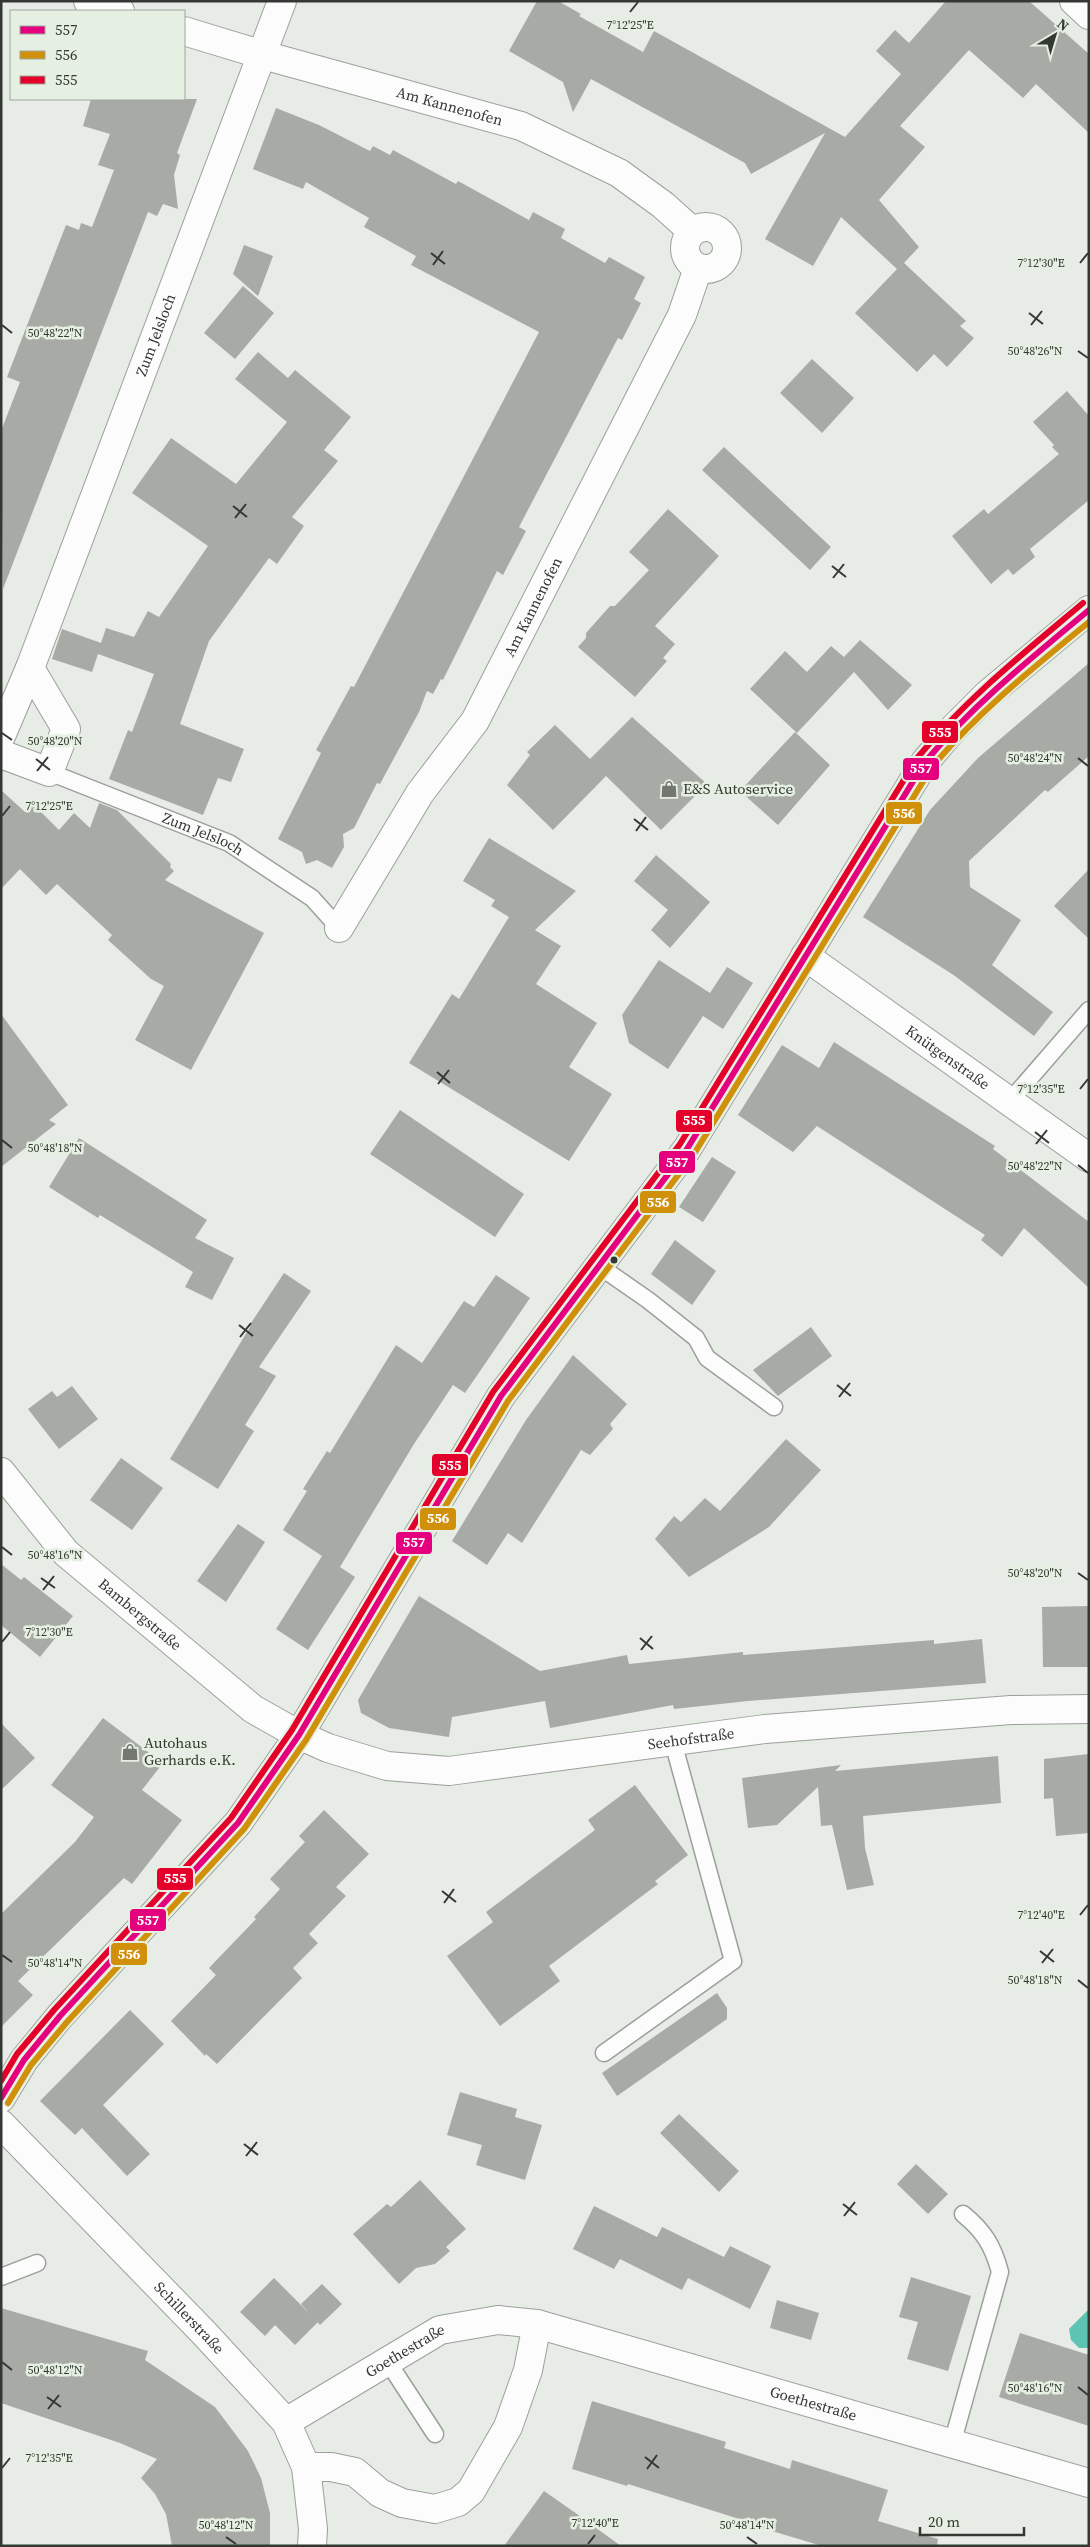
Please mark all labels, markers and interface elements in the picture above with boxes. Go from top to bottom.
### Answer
legend [10,10,185,100]
north arrow [1030,10,1080,60]
text: N [1053,14,1073,36]
text: 7°12'25"E [606,17,654,33]
text: 557 [55,19,78,40]
text: 556 [55,44,78,65]
text: 555 [55,69,78,90]
street label: Am Kannenofen [394,81,505,130]
text: 7°12'30"E [1017,255,1065,271]
street label: Zum Jelsloch [130,291,180,379]
text: 50°48'22"N [27,325,83,341]
text: 50°48'26"N [1007,343,1063,359]
street label: Am Kannenofen [498,553,567,660]
line badge: 555 [921,720,959,744]
text: 555 [929,722,952,742]
text: 50°48'20"N [27,733,83,749]
text: 50°48'24"N [1007,750,1063,766]
line badge: 557 [902,757,940,781]
text: 557 [910,758,933,778]
place label: E&S Autoservice [683,778,794,799]
shop icon: E&S Autoservice [659,779,679,799]
text: 7°12'25"E [25,798,73,814]
line badge: 556 [885,801,923,825]
text: 556 [893,803,916,823]
street label: Zum Jelsloch [160,807,248,860]
street label: Knütgenstraße [902,1020,995,1094]
text: 7°12'35"E [1017,1081,1065,1097]
line badge: 555 [675,1109,713,1133]
text: 555 [683,1110,706,1130]
text: 50°48'18"N [27,1140,83,1156]
line badge: 557 [658,1150,696,1174]
text: 557 [666,1152,689,1172]
text: 50°48'22"N [1007,1158,1063,1174]
line badge: 556 [639,1190,677,1214]
text: 556 [647,1192,670,1212]
unlabelled marker [609,1255,619,1265]
line badge: 555 [431,1453,469,1477]
text: 555 [439,1455,462,1475]
line badge: 556 [419,1507,457,1531]
text: 556 [427,1508,450,1528]
line badge: 557 [395,1531,433,1555]
text: 557 [403,1532,426,1552]
text: 50°48'16"N [27,1547,83,1563]
text: 50°48'20"N [1007,1565,1063,1581]
street label: Bambergstraße [94,1573,187,1655]
text: 7°12'30"E [25,1624,73,1640]
street label: Seehofstraße [646,1722,736,1754]
place label: Autohaus Gerhards e.K. [144,1732,236,1770]
shop icon: Autohaus Gerhards e.K. [120,1742,140,1762]
line badge: 555 [156,1867,194,1891]
text: 555 [164,1868,187,1888]
text: 7°12'40"E [1017,1907,1065,1923]
line badge: 557 [129,1908,167,1932]
text: 557 [137,1910,160,1930]
line badge: 556 [110,1942,148,1966]
text: 556 [118,1944,141,1964]
text: 50°48'14"N [27,1955,83,1971]
text: 50°48'18"N [1007,1972,1063,1988]
street label: Schillerstraße [150,2277,229,2359]
street label: Goethestraße [361,2318,446,2382]
text: 50°48'12"N [27,2362,83,2378]
text: 50°48'16"N [1007,2380,1063,2396]
street label: Goethestraße [768,2381,860,2426]
text: 7°12'35"E [25,2450,73,2466]
scale bar [920,2504,1024,2536]
text: 20 m [928,2511,960,2532]
text: 7°12'40"E [571,2515,619,2531]
text: 50°48'12"N [198,2517,254,2533]
text: 50°48'14"N [719,2517,775,2533]

